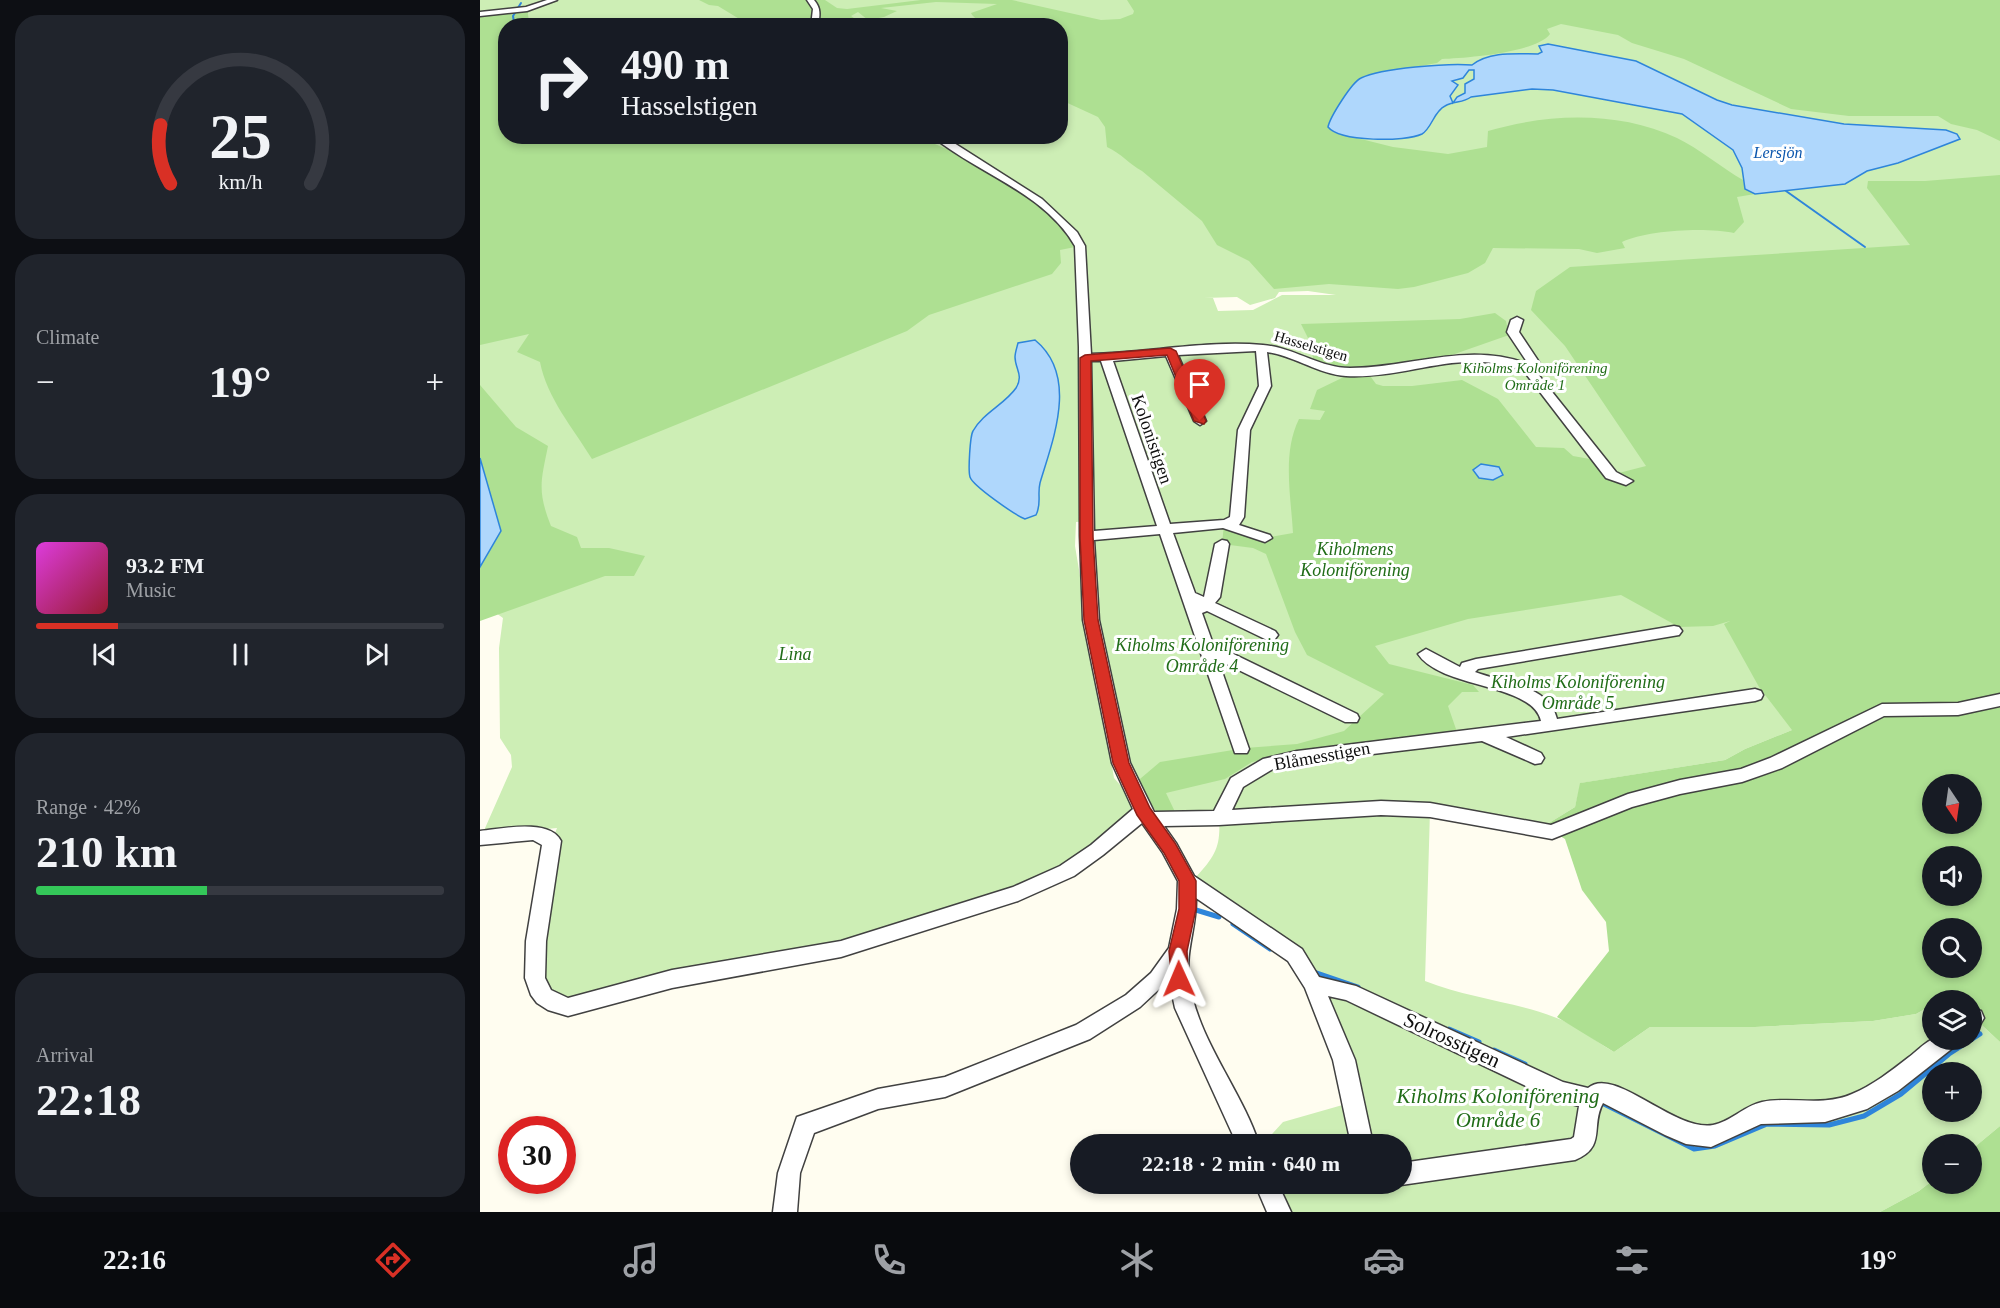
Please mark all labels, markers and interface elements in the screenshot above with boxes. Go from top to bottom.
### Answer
icon: right [522,42,600,120]
text: 490 m [621,42,730,88]
text: Hasselstigen [621,91,757,121]
text: 25 [209,102,271,171]
water label: Lersjön [1753,144,1802,162]
text: km/h [218,171,262,195]
text: Climate [36,326,99,348]
street label: Hasselstigen [1272,328,1350,364]
text: 19° [209,357,272,407]
pin [1174,359,1225,421]
park label: Kiholms Koloniförening Område 1 [1462,360,1608,393]
text: − [36,364,55,400]
text: + [425,364,444,400]
icon: arrive [1183,368,1216,401]
street label: Kolonistigen [1127,392,1177,486]
park label: Kiholmens Koloniförening [1299,539,1410,580]
text: 93.2 FM [126,553,204,578]
text: Music [126,579,176,601]
park label: Kiholms Koloniförening Område 4 [1114,635,1289,676]
icon: previous [88,638,121,671]
icon: pause [224,638,257,671]
icon: next [360,638,393,671]
park label: Lina [777,644,812,664]
park label: Kiholms Koloniförening Område 5 [1490,672,1665,713]
street label: Blåmesstigen [1273,738,1371,774]
north arrow [1922,774,1982,834]
map controls [1922,774,1982,1194]
text: Range · 42% [36,796,140,818]
text: 210 km [36,827,177,877]
button: sound [1922,846,1982,906]
button: search [1922,918,1982,978]
position arrow [1147,947,1211,1011]
button: layers [1922,990,1982,1050]
street label: Solrosstigen [1400,1007,1505,1073]
text: Arrival [36,1044,94,1066]
button: + [1922,1062,1982,1122]
text: 22:18 [36,1075,141,1125]
park label: Kiholms Koloniförening Område 6 [1396,1084,1599,1132]
speed limit sign: 30 [498,1116,576,1194]
button: − [1922,1134,1982,1194]
text: 22:18 · 2 min · 640 m [1142,1151,1340,1176]
icon: directions [372,1239,414,1281]
icon: music [620,1239,662,1281]
icon: phone [868,1239,910,1281]
icon: climate [1116,1239,1158,1281]
icon: car [1363,1239,1405,1281]
icon: filters [1611,1239,1653,1281]
text: 22:16 [103,1245,166,1275]
text: 19° [1859,1245,1897,1275]

